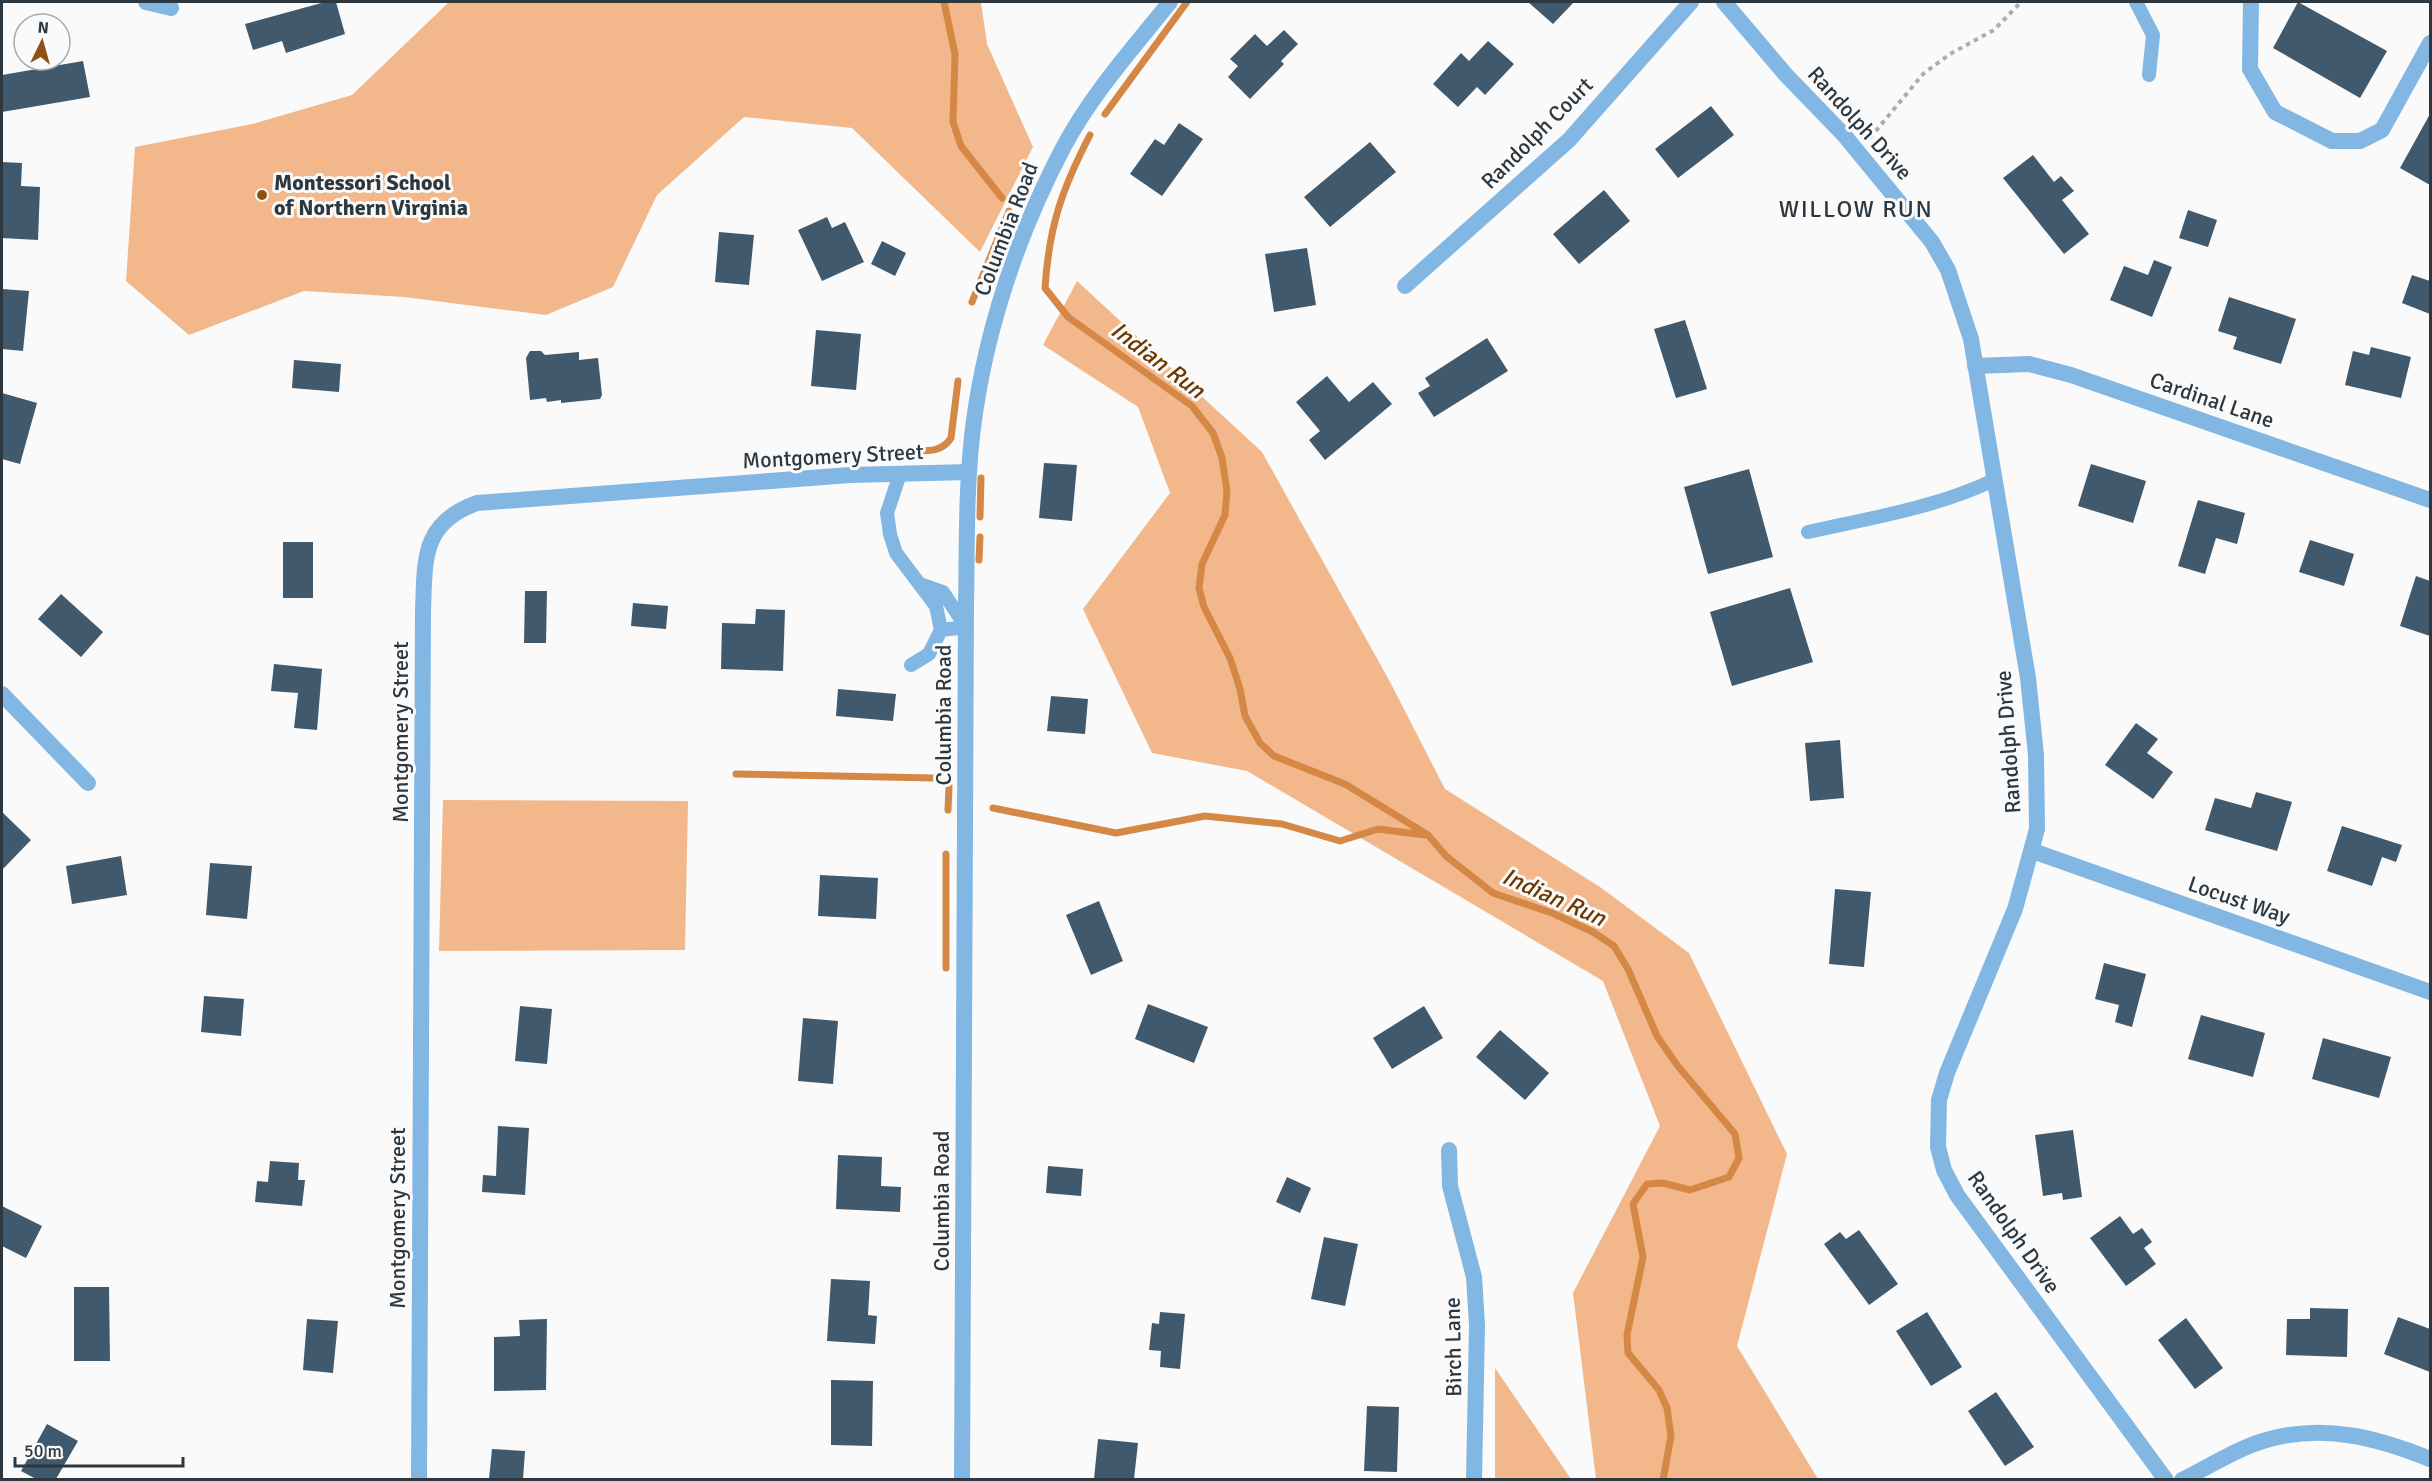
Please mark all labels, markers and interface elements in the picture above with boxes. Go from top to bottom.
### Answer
north arrow [12,12,72,72]
text: N [37,18,50,39]
street label: Randolph Drive [1802,61,1918,185]
street label: Randolph Court [1475,71,1599,195]
street label: Columbia Road [968,158,1044,300]
place label: Montessori School of Northern Virginia [274,169,468,221]
marker: Montessori School of Northern Virginia [255,188,269,202]
district label: WILLOW RUN [1779,194,1933,224]
water label: Indian Run [1105,315,1212,406]
street label: Cardinal Lane [2146,366,2278,434]
street label: Montgomery Street [742,438,925,474]
street label: Montgomery Street [387,641,414,823]
street label: Columbia Road [930,645,957,785]
street label: Randolph Drive [1990,670,2026,814]
water label: Indian Run [1498,861,1611,933]
street label: Locust Way [2184,870,2294,930]
street label: Montgomery Street [384,1127,411,1309]
street label: Columbia Road [928,1131,955,1271]
street label: Randolph Drive [1962,1166,2066,1298]
street label: Birch Lane [1439,1297,1467,1397]
scale bar [15,1430,183,1468]
text: 50 m [24,1440,62,1462]

